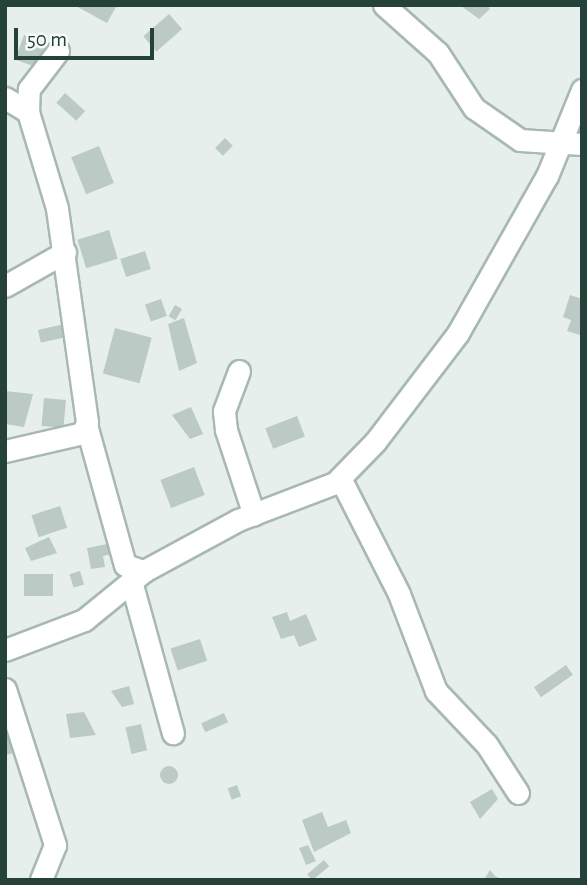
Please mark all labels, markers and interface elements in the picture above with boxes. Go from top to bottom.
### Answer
scale bar [18,14,158,58]
text: 50 m [27,29,67,50]

